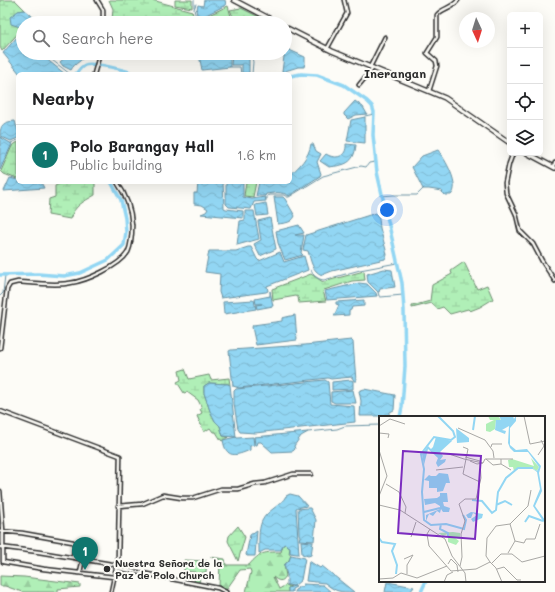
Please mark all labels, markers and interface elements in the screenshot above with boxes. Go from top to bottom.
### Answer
north arrow [459,12,495,48]
map controls [507,12,543,156]
button: + [507,12,543,48]
search box [16,16,292,60]
icon: search [30,27,52,49]
text: Search here [62,28,153,48]
button: − [507,48,543,84]
district label: Inerangan [364,65,426,81]
button: locate [507,84,543,120]
text: Nearby [32,87,94,109]
button: layers [507,120,543,156]
text: Polo Barangay Hall [70,136,214,156]
text: 1 [42,146,48,163]
text: 1.6 km [237,146,276,163]
text: Public building [70,156,162,173]
your location [377,200,397,220]
inset map [379,416,545,582]
pin: 1 [72,537,98,570]
place label: Nuestra Señora de la Paz de Polo Church [115,556,222,582]
marker: Nuestra Señora de la Paz de Polo Church [102,564,112,574]

